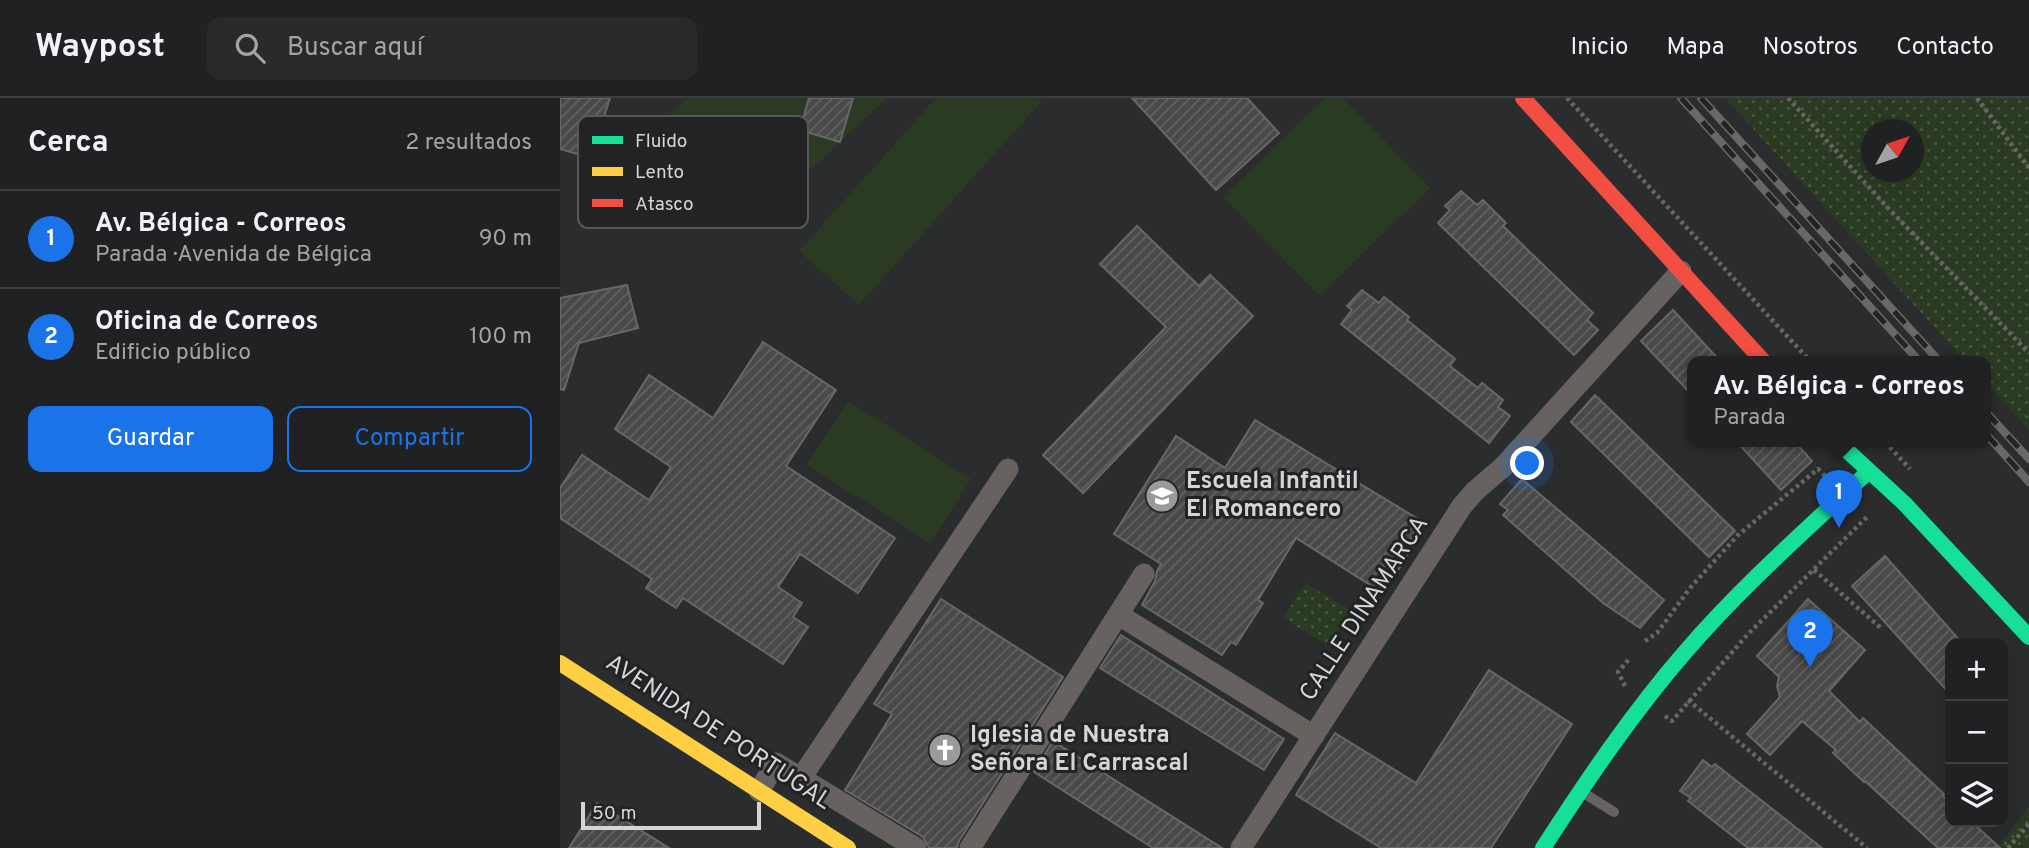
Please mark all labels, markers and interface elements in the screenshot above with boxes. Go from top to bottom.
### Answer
search box [207,17,697,80]
text: Waypost [35,27,165,69]
icon: search [231,29,269,67]
text: Buscar aquí [287,32,423,65]
text: Inicio [1571,33,1628,63]
text: Mapa [1666,33,1725,63]
text: Nosotros [1763,33,1858,63]
text: Contacto [1896,33,1994,63]
legend [578,116,808,228]
north arrow [1861,119,1924,182]
text: Cerca [28,125,108,162]
text: 2 resultados [405,129,532,158]
text: Fluido [635,130,687,154]
text: Lento [635,161,684,185]
text: Atasco [635,193,694,217]
text: Av. Bélgica - Correos [95,208,347,241]
text: 1 [46,225,56,254]
text: 90 m [479,225,532,254]
text: Parada · Avenida de Bélgica [95,241,372,270]
text: Oficina de Correos [95,306,318,339]
text: 2 [44,323,58,352]
text: 100 m [469,323,532,352]
text: Edificio público [95,339,251,368]
popup [1687,356,1991,447]
text: Av. Bélgica - Correos [1713,371,1965,404]
text: Parada [1713,404,1786,433]
button: Guardar [28,406,273,472]
button: Compartir [287,406,532,472]
your location [1510,446,1544,480]
place label: Escuela Infantil El Romancero [1186,467,1359,525]
pin: 1 [1816,470,1862,528]
school or university icon: Escuela Infantil El Romancero [1143,477,1181,515]
street label: CALLE DINAMARCA [1294,511,1436,707]
pin: 2 [1787,609,1833,667]
map controls [1945,638,2008,827]
button: + [1945,638,2008,701]
street label: AVENIDA DE PORTUGAL [599,649,837,817]
button: − [1945,701,2008,764]
place label: Iglesia de Nuestra Señora El Carrascal [970,721,1189,779]
church icon: Iglesia de Nuestra Señora El Carrascal [926,731,964,769]
button: layers [1945,764,2008,827]
scale bar [581,799,761,831]
text: 50 m [592,802,637,826]

